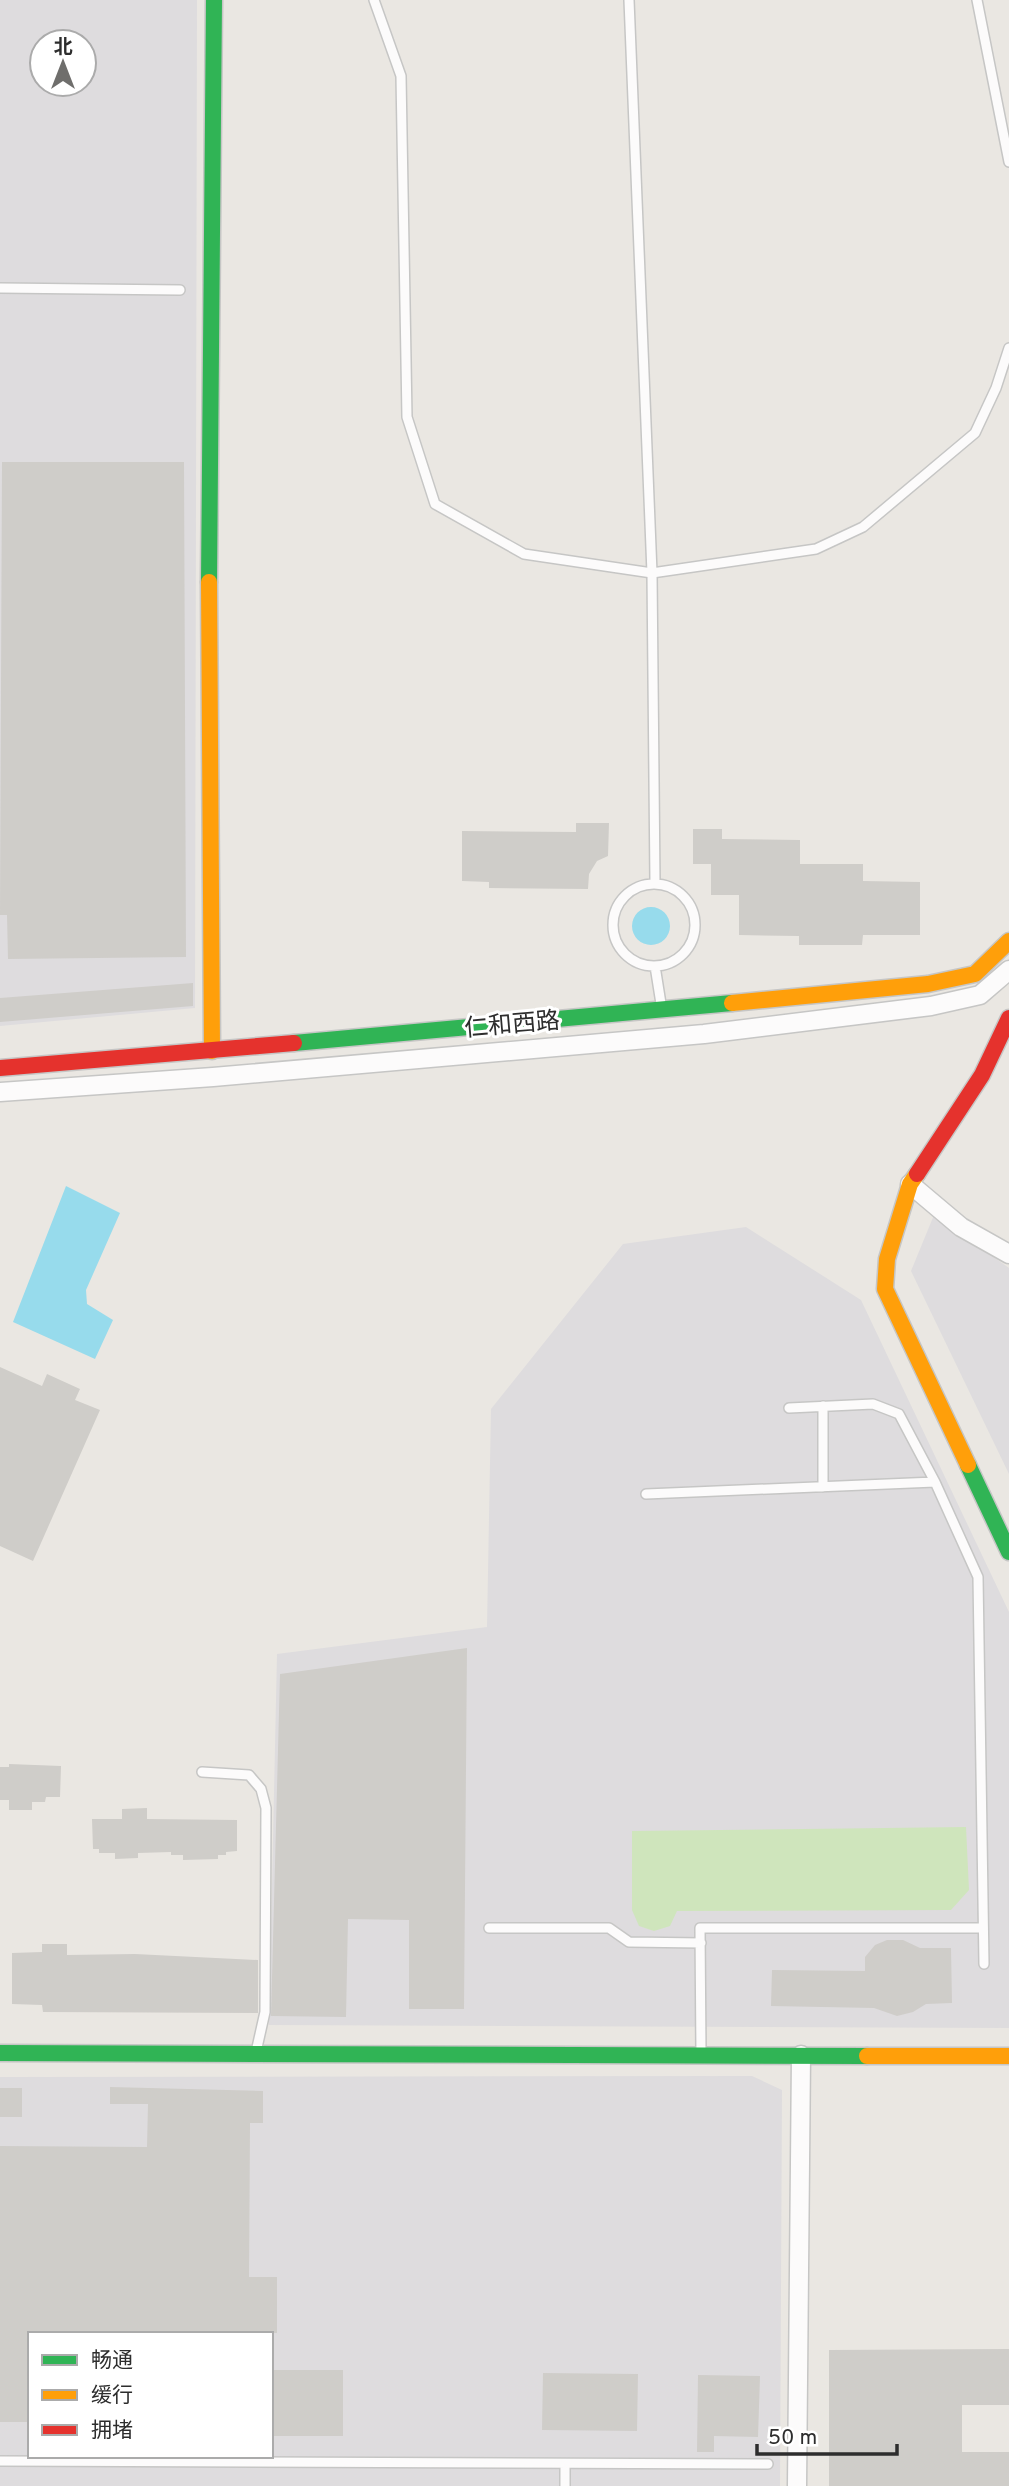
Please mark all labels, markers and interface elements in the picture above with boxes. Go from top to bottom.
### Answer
north arrow [28,28,98,98]
text: 北 [53,36,73,60]
street label: 仁和西路 [463,1007,561,1045]
legend [28,2332,273,2458]
text: 畅通 [91,2348,133,2375]
text: 缓行 [91,2383,133,2410]
scale bar [757,2412,897,2456]
text: 拥堵 [91,2418,133,2445]
text: 50 m [768,2425,817,2452]

